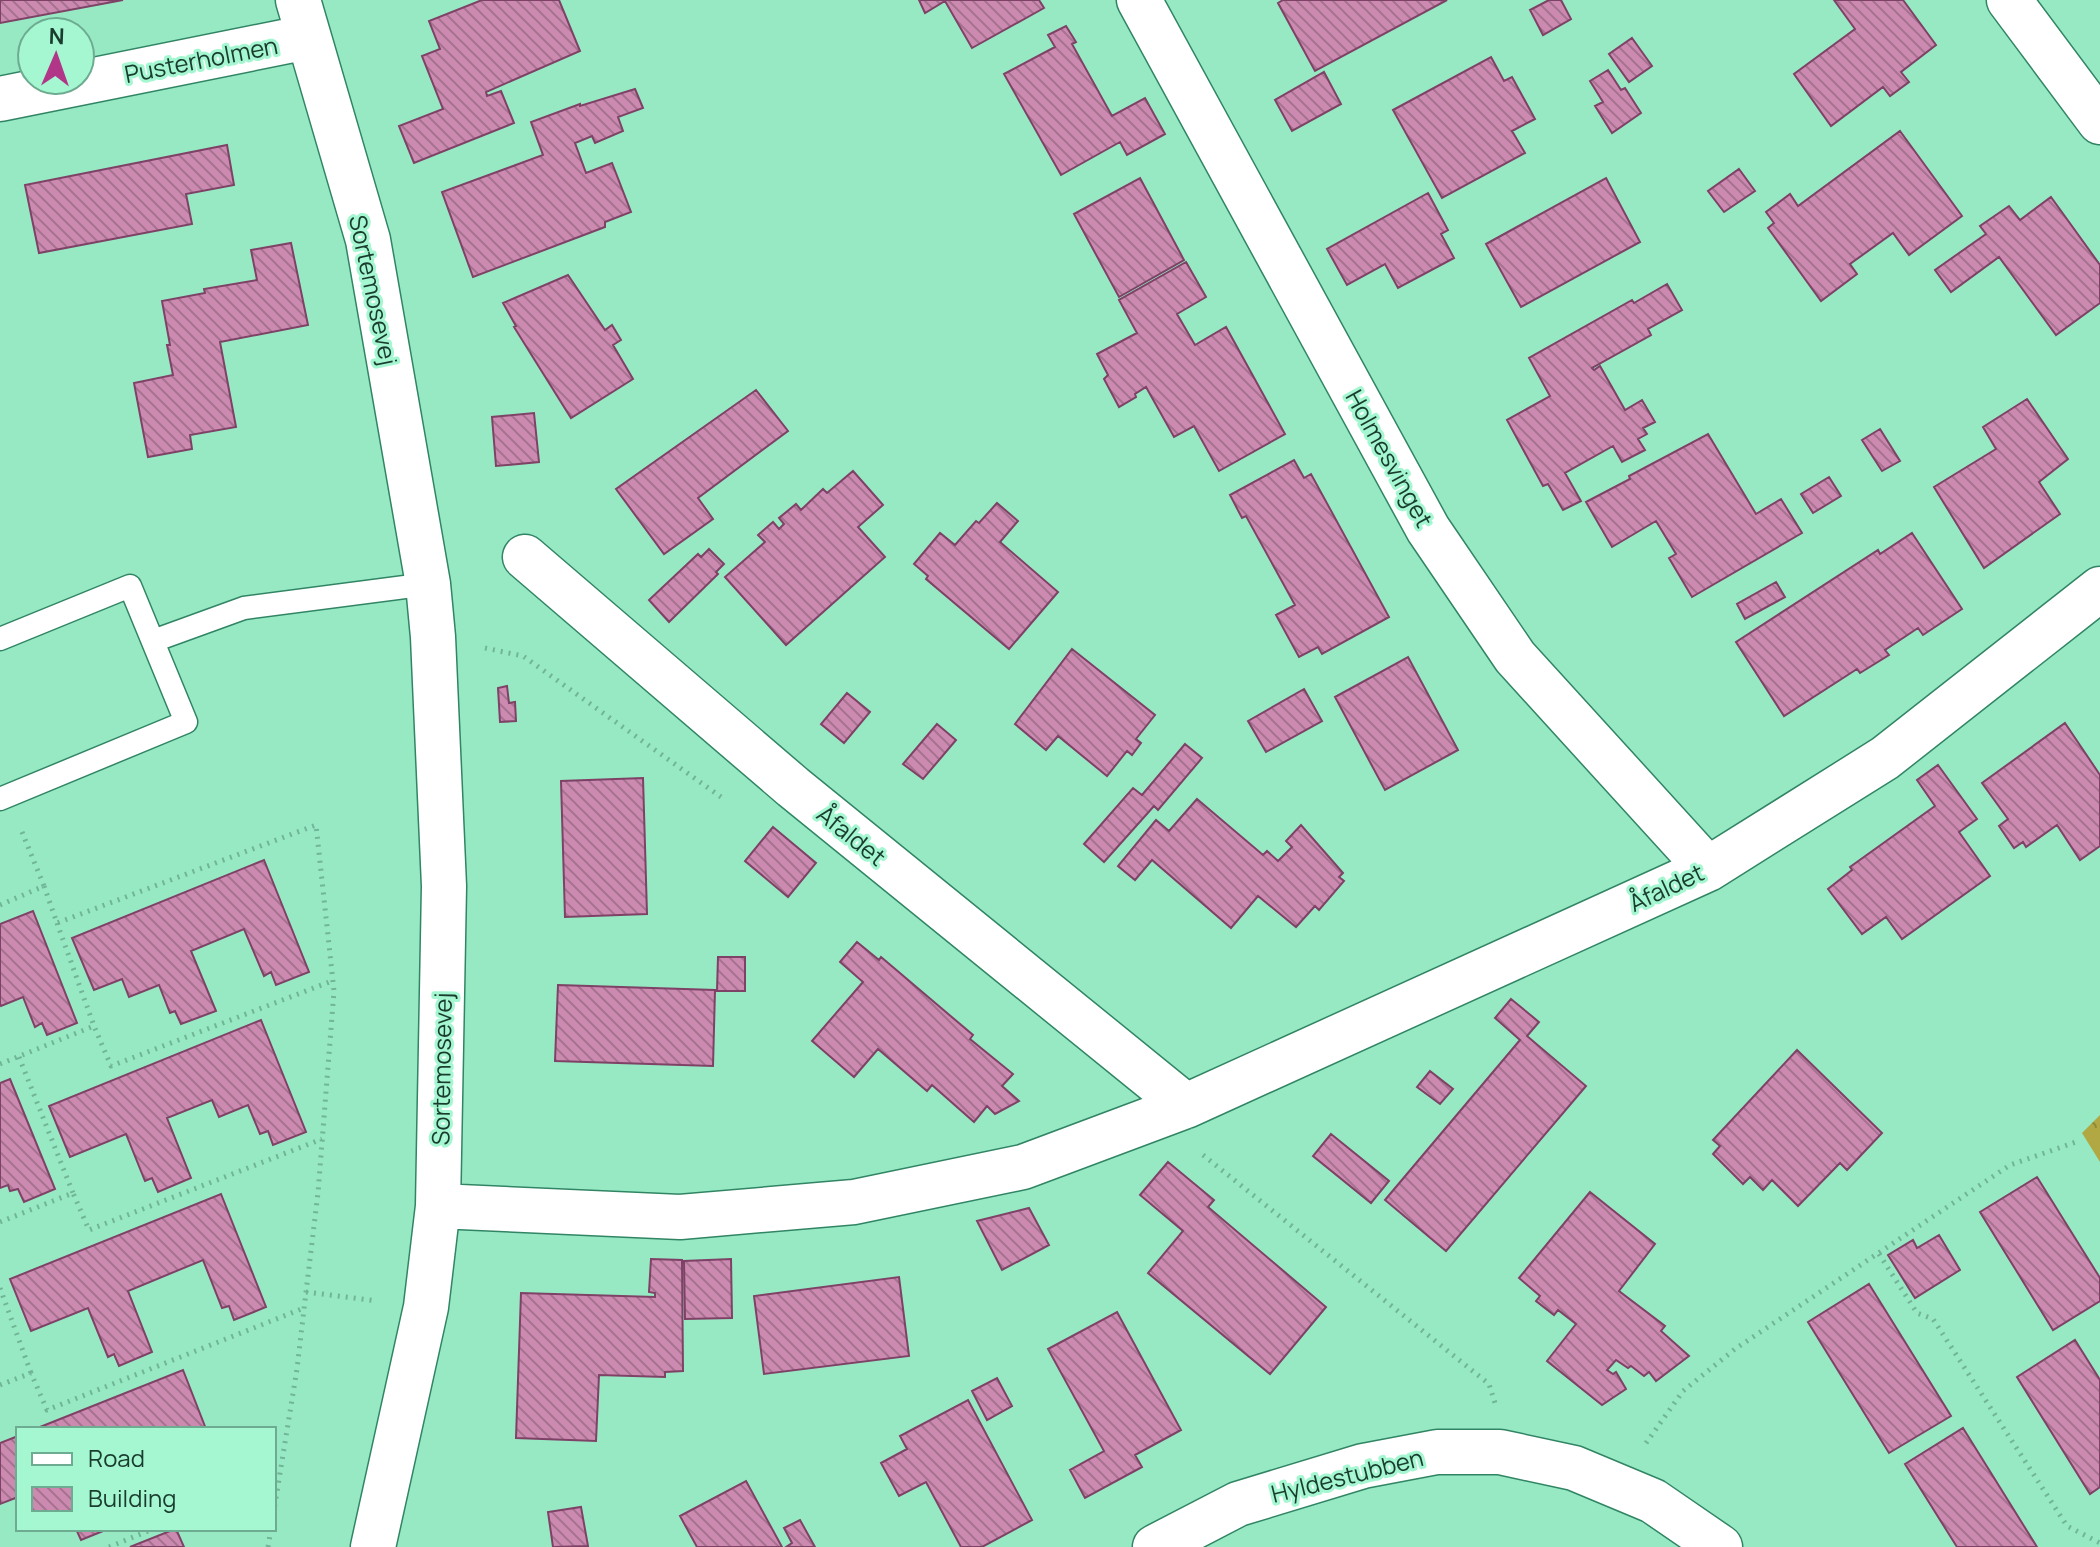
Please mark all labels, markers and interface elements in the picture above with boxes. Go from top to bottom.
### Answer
north arrow [16,16,96,96]
text: N [48,21,65,51]
street label: Pusterholmen [122,28,280,90]
street label: Sortemosevej [342,212,406,368]
street label: Holmesvinget [1339,383,1441,533]
street label: Åfaldet [811,797,893,873]
street label: Åfaldet [1623,855,1709,919]
street label: Sortemosevej [423,992,459,1146]
legend [16,1427,276,1531]
street label: Hyldestubben [1267,1440,1427,1510]
text: Road [88,1441,145,1474]
text: Building [88,1481,176,1514]

